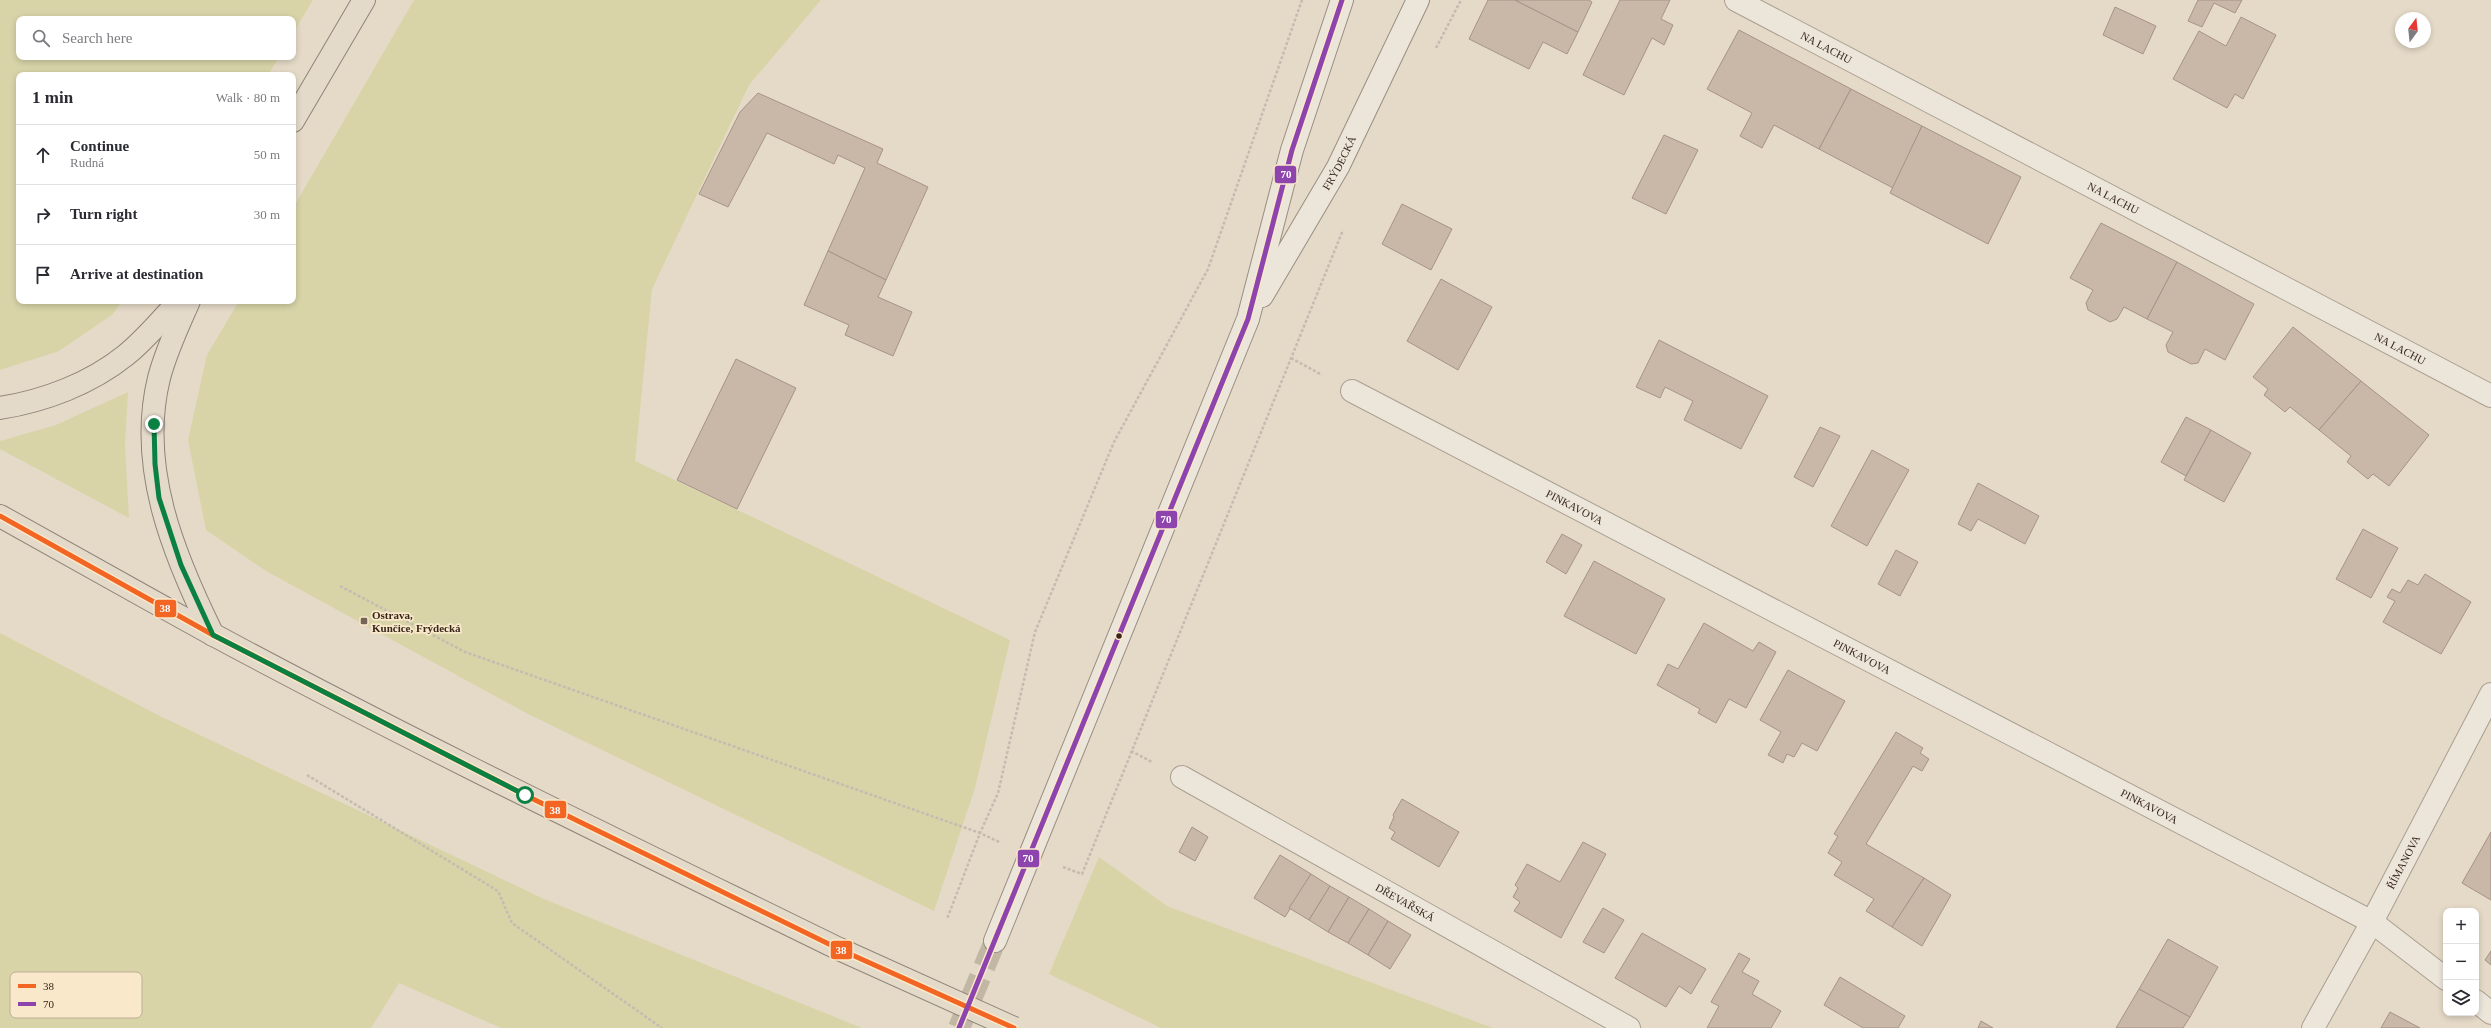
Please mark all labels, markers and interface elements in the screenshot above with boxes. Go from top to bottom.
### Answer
north arrow [2395,12,2431,48]
search box [16,16,296,60]
icon: search [30,27,52,49]
street label: NA LACHU [1799,29,1854,66]
text: Search here [62,30,132,46]
text: 1 min [32,88,73,107]
text: Walk · 80 m [216,90,280,105]
street label: FRÝDECKÁ [1320,134,1358,192]
text: Continue [70,138,129,154]
icon: ahead [32,144,54,166]
text: 50 m [254,147,280,162]
text: Rudná [70,155,104,170]
line badge: 70 [1274,165,1297,184]
text: 70 [1281,168,1292,180]
street label: NA LACHU [2086,180,2141,216]
icon: right [32,204,54,226]
text: Turn right [70,206,137,222]
text: 30 m [254,207,280,222]
icon: arrive [32,264,54,286]
text: Arrive at destination [70,266,203,282]
street label: NA LACHU [2373,330,2428,367]
route end [145,415,163,433]
street label: PINKAVOVA [1544,487,1605,527]
line badge: 70 [1155,510,1178,529]
text: 70 [1161,513,1172,525]
line badge: 38 [154,599,177,618]
text: 38 [160,602,171,614]
place label: Ostrava, Kunčice, Frýdecká [372,609,461,634]
marker: Ostrava, Kunčice, Frýdecká [359,616,369,626]
unlabelled marker [1114,631,1124,641]
street label: PINKAVOVA [1831,637,1893,676]
route start [516,786,534,804]
street label: PINKAVOVA [2119,786,2180,826]
line badge: 38 [544,800,567,819]
text: 38 [550,804,561,816]
street label: ŘÍMANOVA [2384,833,2422,891]
line badge: 70 [1017,849,1040,868]
text: 70 [1023,852,1034,864]
street label: DŘEVAŘSKÁ [1374,881,1437,924]
map controls [2443,908,2479,1016]
button: + [2443,908,2479,944]
line badge: 38 [830,940,853,960]
text: 38 [836,944,847,956]
button: − [2443,944,2479,980]
legend [10,972,142,1018]
text: 38 [43,980,55,992]
button: layers [2443,980,2479,1016]
text: 70 [43,998,55,1010]

